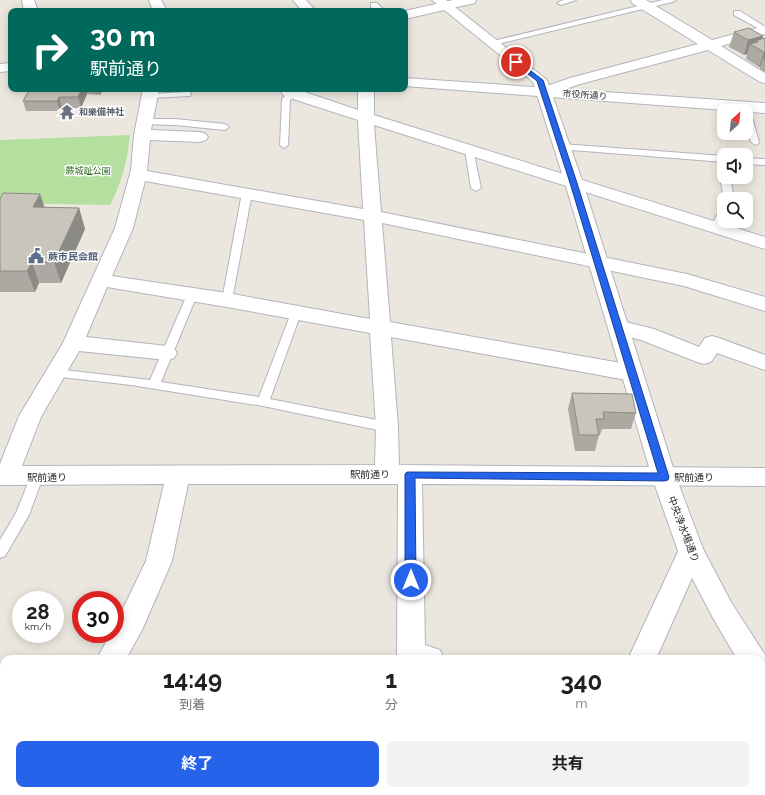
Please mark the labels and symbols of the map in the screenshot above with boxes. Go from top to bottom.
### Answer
pin [499,45,533,79]
street label: 市役所通り [562,88,608,102]
temple icon: 和樂備神社 [58,103,76,121]
north arrow [717,104,753,140]
place label: 和樂備神社 [79,106,124,117]
park label: 蕨城趾公園 [65,166,111,176]
public building icon: 蕨市民会館 [27,247,45,265]
place label: 蕨市民会館 [48,251,98,262]
street label: 駅前通り [350,469,390,480]
street label: 駅前通り [27,472,67,483]
street label: 駅前通り [674,472,714,483]
street label: 中央浄水場通り [666,495,701,564]
position arrow [390,559,432,601]
speed limit sign: 30 [72,591,124,643]

